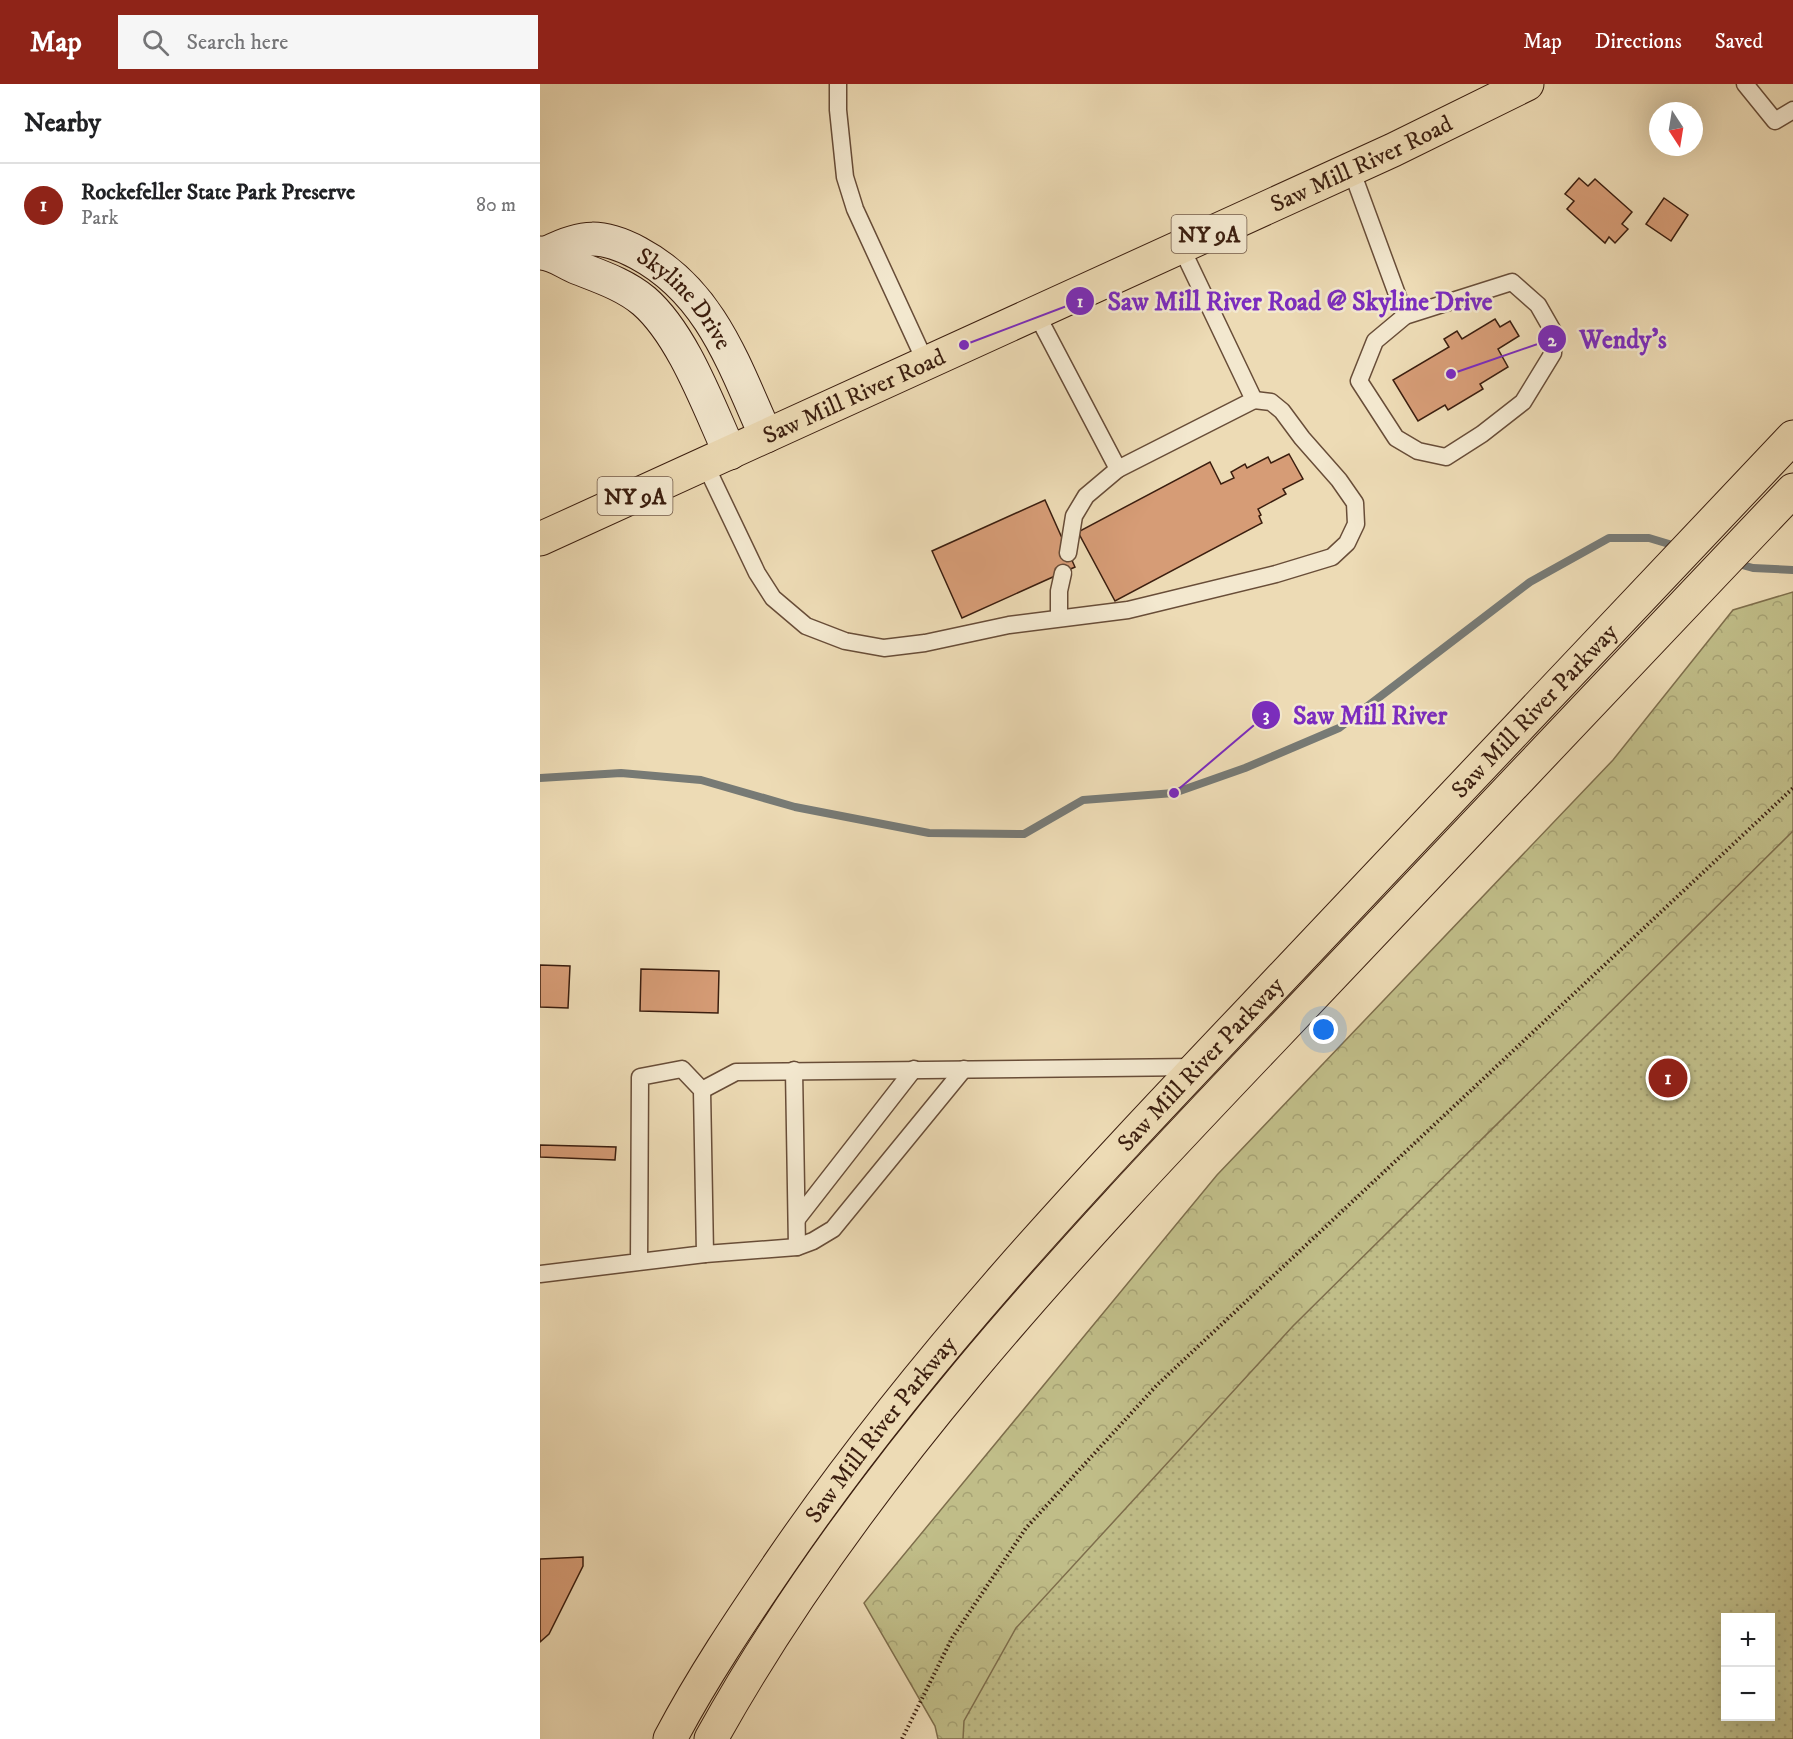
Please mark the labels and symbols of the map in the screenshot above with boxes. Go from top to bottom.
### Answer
north arrow [1649,102,1703,156]
street label: Saw Mill River Road [1266,109,1458,220]
road number: NY 9A [1172,215,1246,253]
street label: Skyline Drive [631,241,738,355]
callout: Saw Mill River Road @ Skyline Drive [1065,279,1504,323]
text: Saw Mill River Road @ Skyline Drive [1107,286,1493,319]
text: 1 [1077,291,1084,313]
callout: Wendy's [1537,317,1679,361]
text: Wendy's [1578,324,1667,357]
text: 2 [1548,330,1558,352]
street label: Saw Mill River Road [758,342,950,451]
road number: NY 9A [598,477,672,515]
street label: Saw Mill River Parkway [1445,617,1625,805]
callout: Saw Mill River [1251,693,1459,737]
text: Saw Mill River [1293,700,1447,733]
text: 3 [1263,705,1270,727]
street label: Saw Mill River Parkway [1111,970,1291,1158]
your location [1309,1015,1338,1044]
pin: 1 [1648,1056,1688,1100]
street label: Saw Mill River Parkway [799,1330,964,1529]

